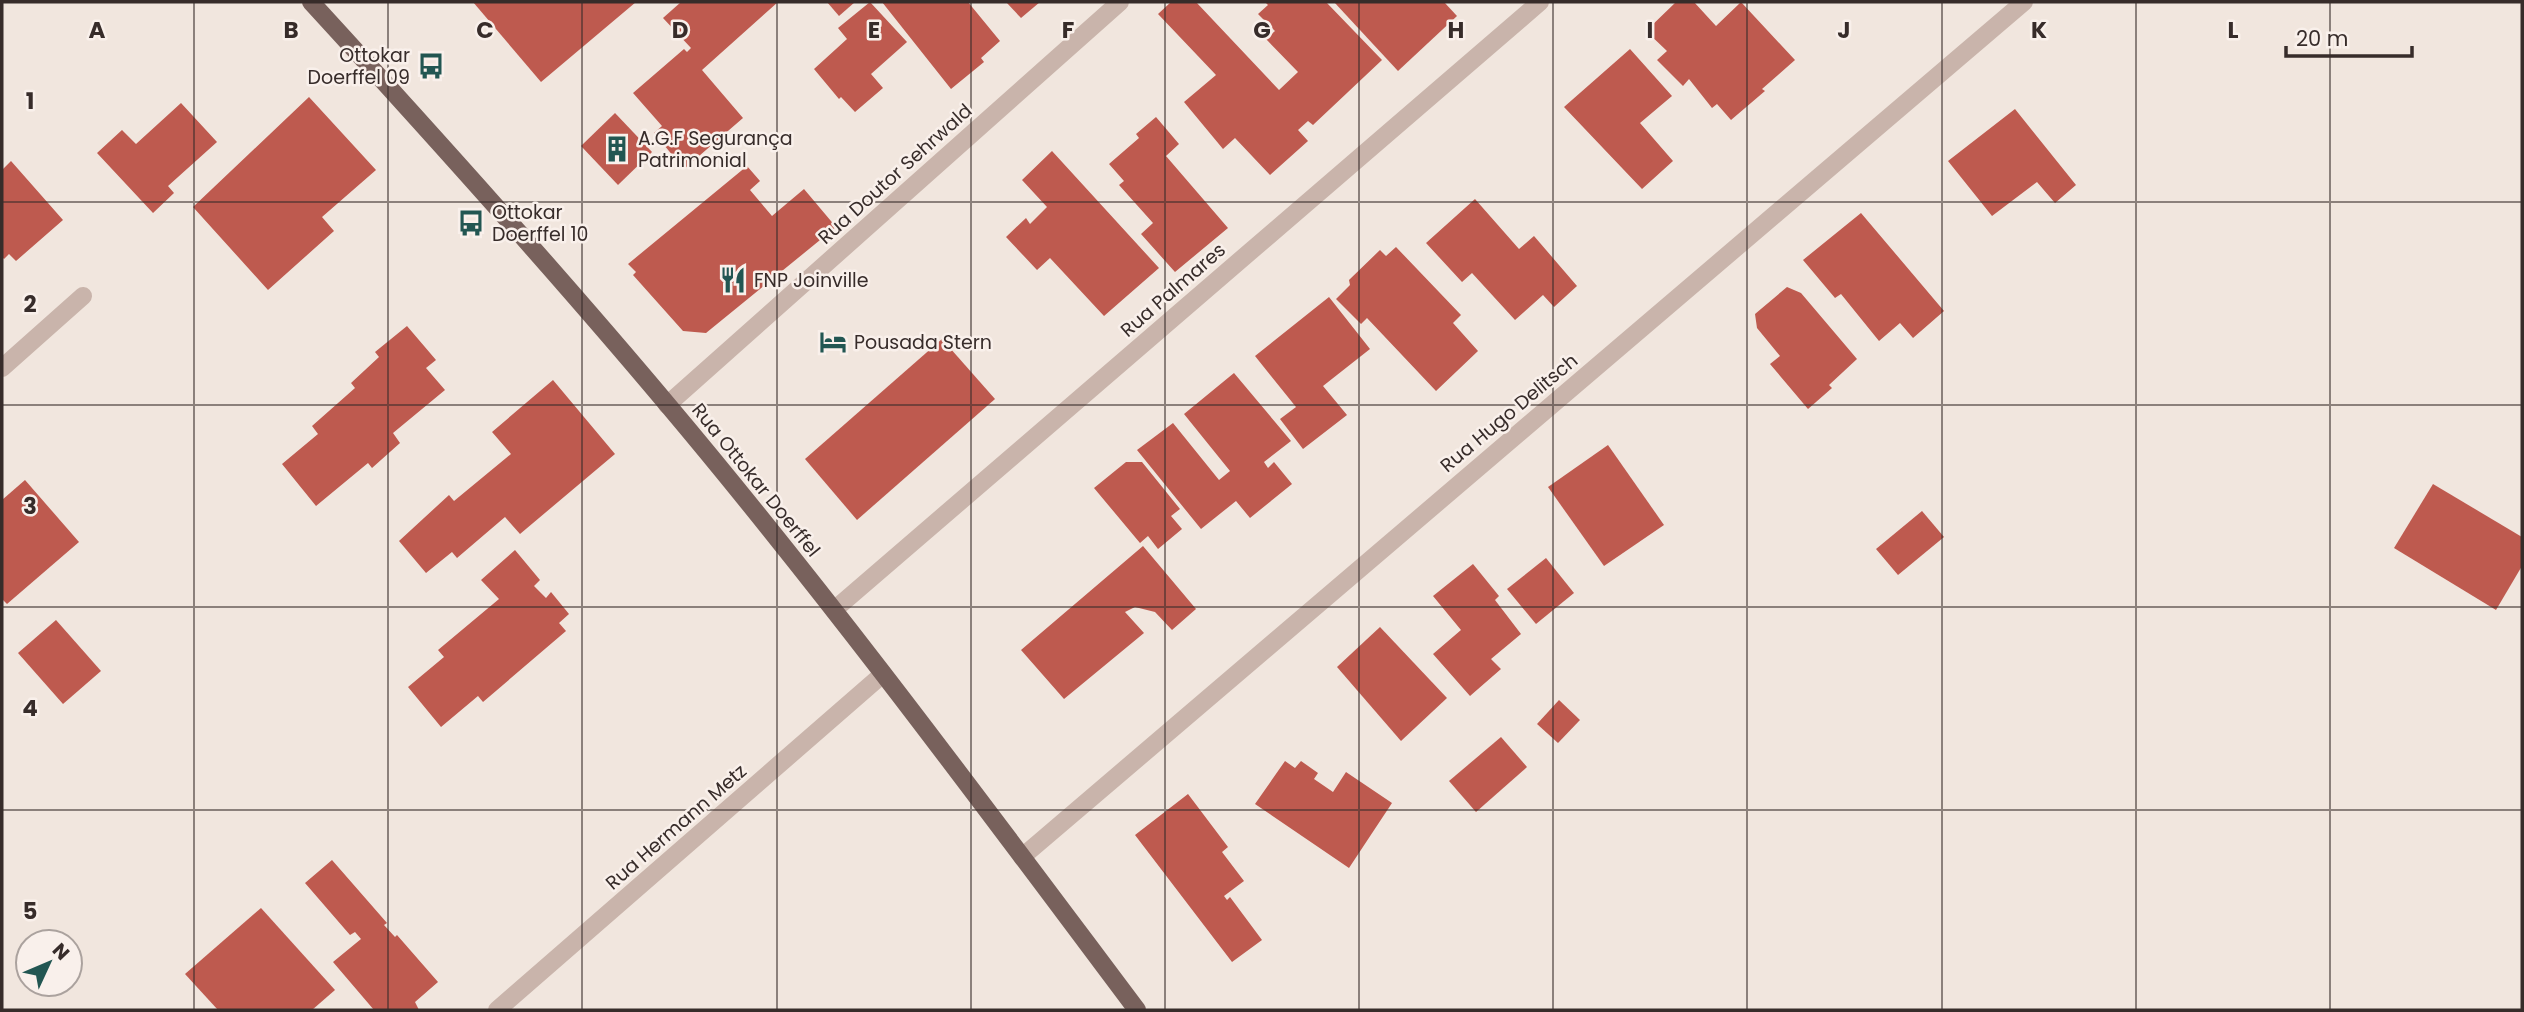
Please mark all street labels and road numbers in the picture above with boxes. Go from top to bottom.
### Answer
street label: Rua Doutor Sehrwald [812,97,978,251]
street label: Rua Palmares [1115,237,1231,343]
street label: Rua Hugo Delitsch [1434,347,1584,479]
street label: Rua Ottokar Doerffel [685,397,827,563]
street label: Rua Hermann Metz [600,758,752,896]

